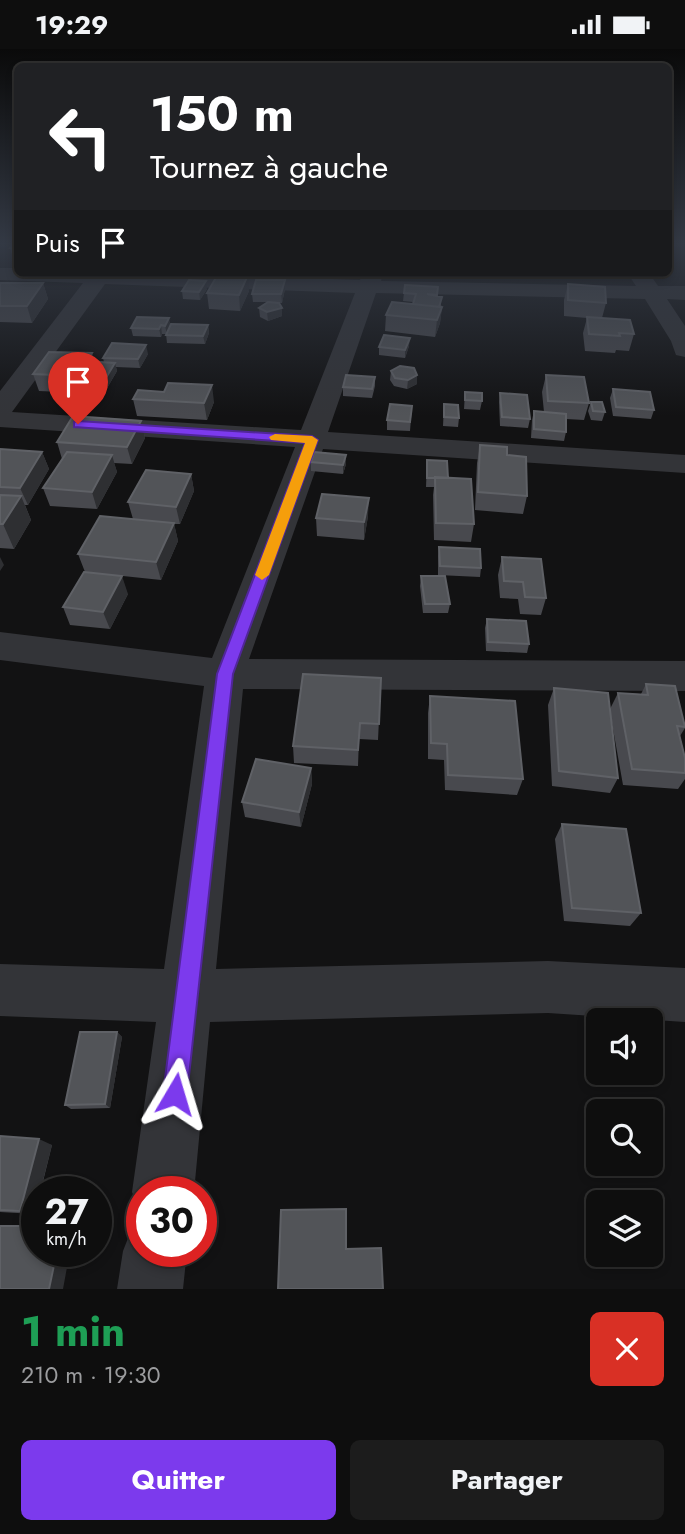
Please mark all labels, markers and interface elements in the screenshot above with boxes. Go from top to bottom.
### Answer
text: 19:29 [35,6,108,44]
text: 150 m [150,79,294,149]
icon: left [35,91,126,182]
text: Tournez à gauche [150,144,388,190]
text: Puis [35,224,80,262]
icon: arrive [94,224,132,262]
pin [48,352,108,424]
icon: arrive [59,363,97,401]
map controls [586,1008,663,1267]
button: sound [586,1008,663,1085]
position arrow [138,1057,212,1131]
button: search [586,1099,663,1176]
speed limit sign: 30 [126,1176,217,1267]
text: 27 [44,1187,89,1237]
button: layers [586,1190,663,1267]
text: km/h [46,1226,87,1252]
text: 1 min [21,1301,125,1362]
button: close [590,1312,664,1386]
text: 210 m · 19:30 [21,1358,161,1392]
button: Quitter [21,1440,336,1520]
button: Partager [350,1440,664,1520]

